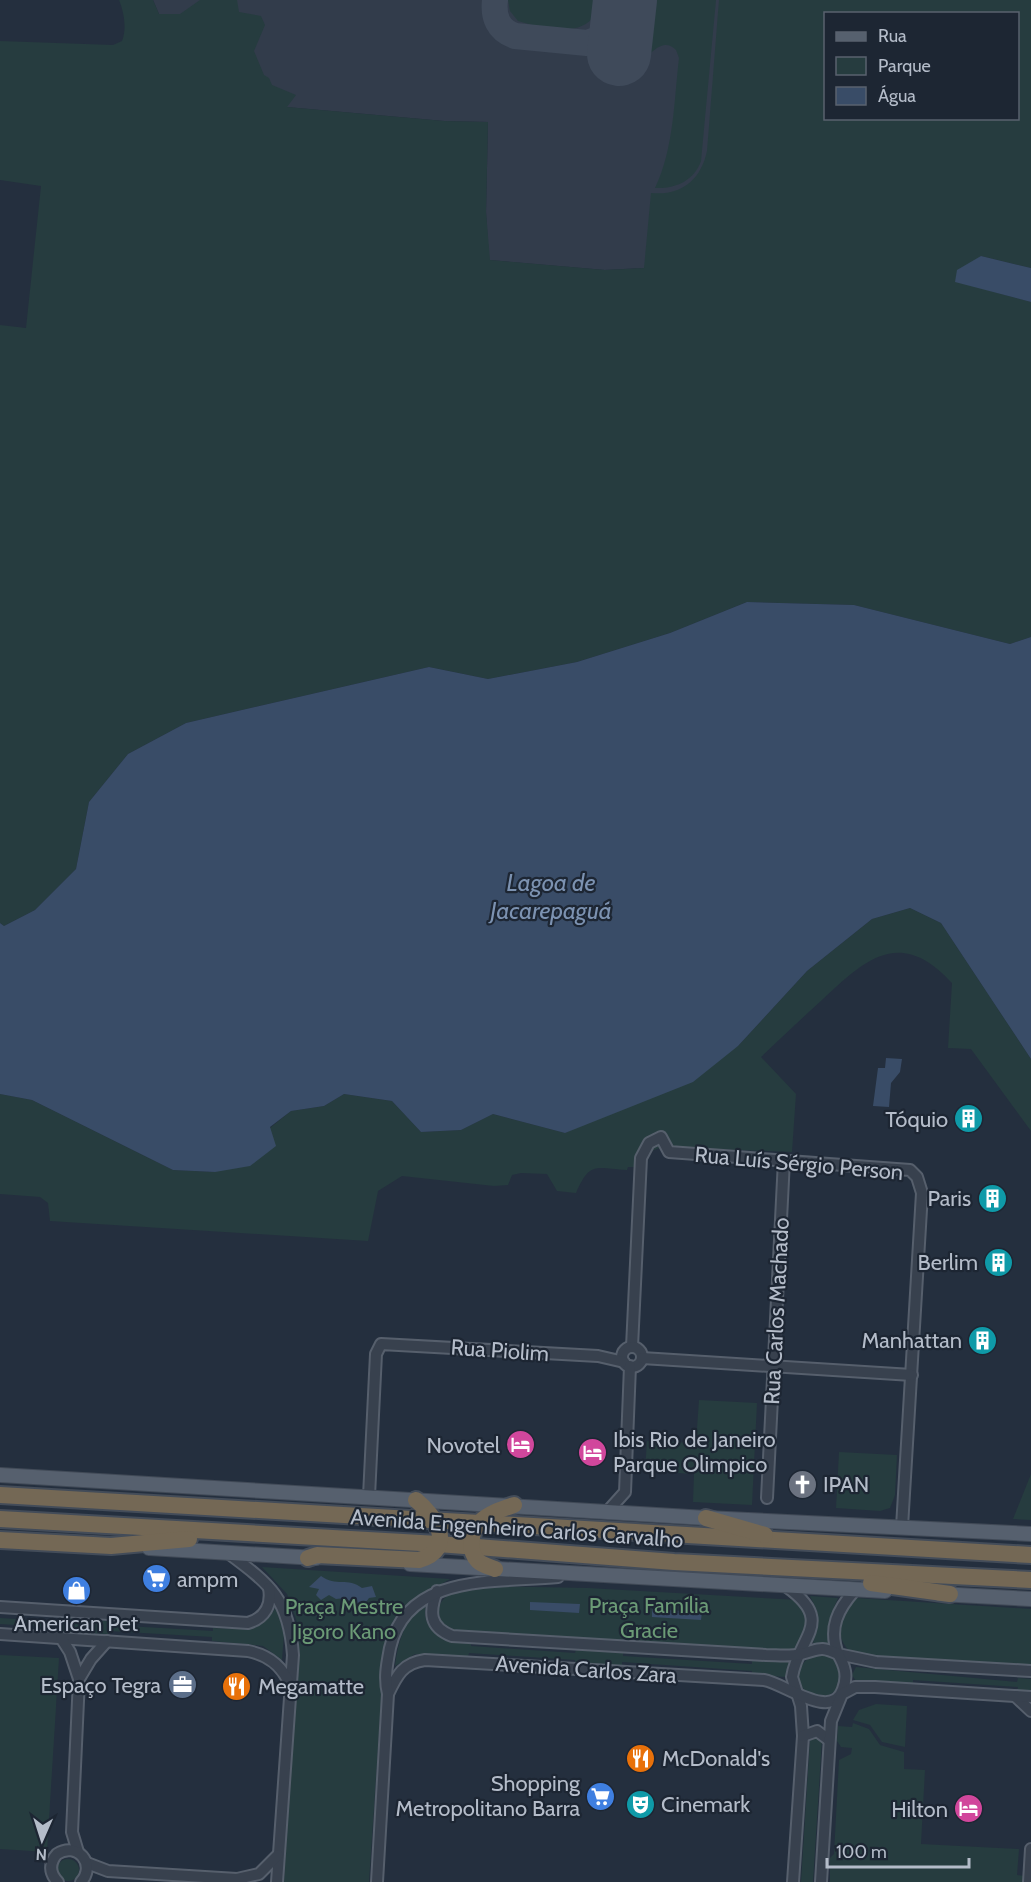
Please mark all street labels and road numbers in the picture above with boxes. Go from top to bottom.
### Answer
street label: Rua Luís Sérgio Person [694,1141,904,1186]
street label: Rua Carlos Machado [758,1217,795,1405]
street label: Rua Piolim [450,1334,550,1367]
street label: Avenida Engenheiro Carlos Carvalho [350,1503,684,1554]
street label: Avenida Carlos Zara [495,1650,678,1689]

